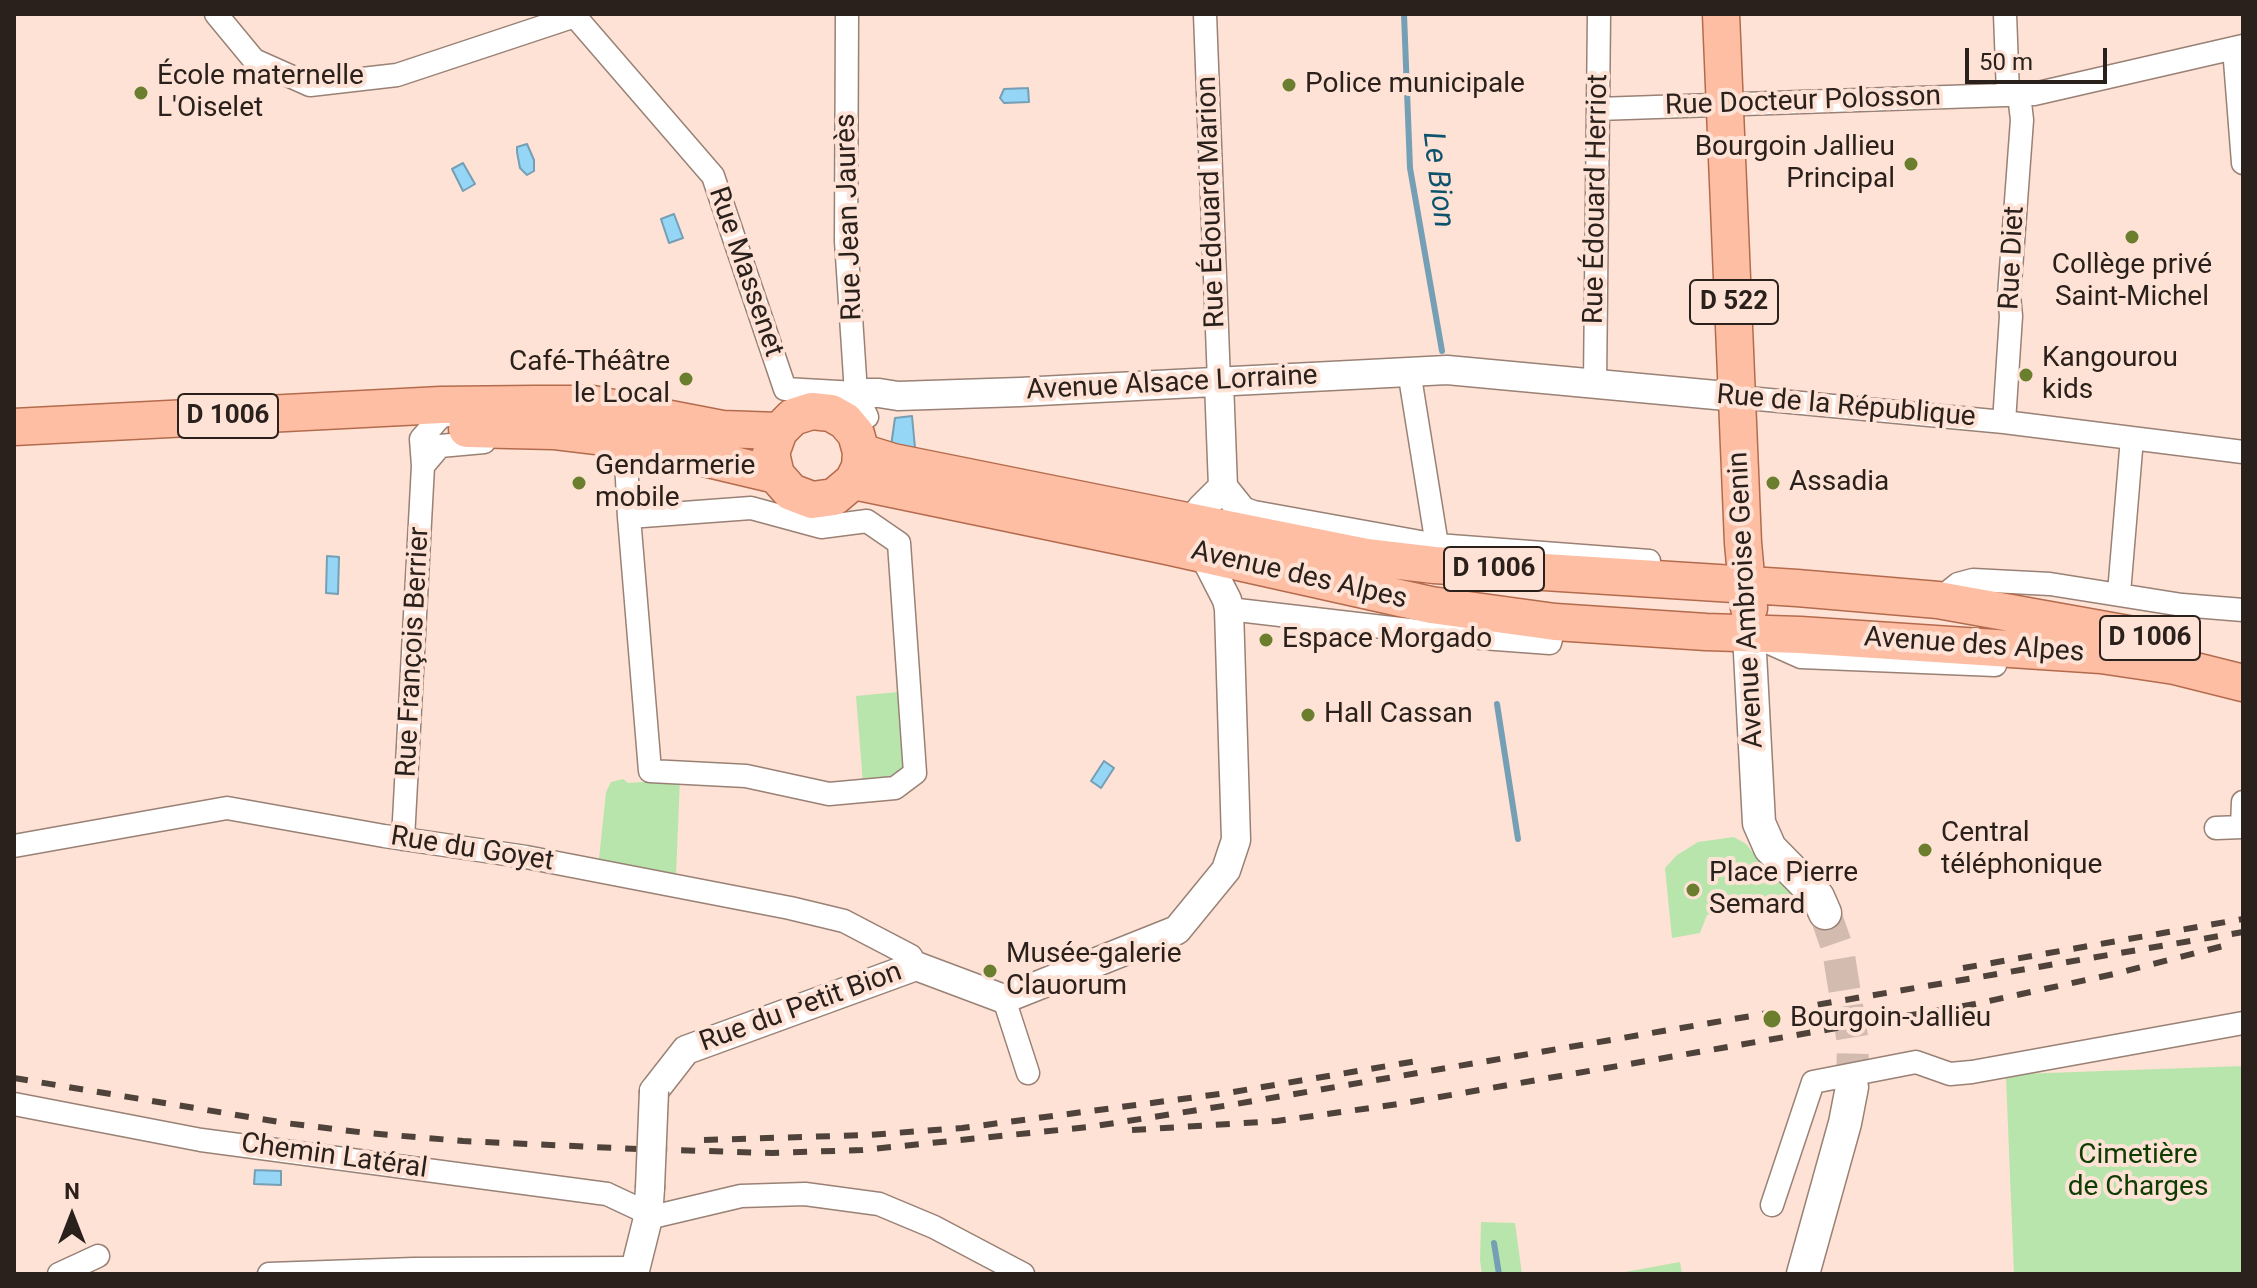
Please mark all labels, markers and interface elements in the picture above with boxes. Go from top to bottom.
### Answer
scale bar [1969,32,2111,82]
text: 50 m [1979,48,2033,76]
place label: École maternelle L'Oiselet [157,60,364,126]
place label: Police municipale [1305,68,1525,102]
street label: Rue Édouard Herriot [1578,74,1616,324]
street label: Rue Édouard Marion [1191,76,1233,328]
marker: Police municipale [1280,76,1298,94]
street label: Rue Docteur Polosson [1665,80,1941,124]
marker: École maternelle L'Oiselet [132,84,150,102]
street label: Rue Jean Jaurès [830,113,870,321]
water label: Le Bion [1413,130,1461,230]
place label: Bourgoin Jallieu Principal [1695,131,1895,197]
marker: Bourgoin Jallieu Principal [1902,155,1920,173]
street label: Rue Massenet [700,183,790,361]
street label: Rue Diet [1994,205,2032,311]
marker: Collège privé Saint-Michel [2123,228,2141,246]
place label: Collège privé Saint-Michel [2052,249,2212,315]
road number: D 522 [1690,280,1778,324]
place label: Kangourou kids [2042,342,2178,408]
place label: Café-Théâtre le Local [509,346,670,412]
street label: Avenue Alsace Lorraine [1026,360,1318,408]
marker: Kangourou kids [2017,366,2035,384]
marker: Café-Théâtre le Local [677,370,695,388]
street label: Rue de la République [1715,379,1977,435]
road number: D 1006 [178,394,278,438]
place label: Gendarmerie mobile [595,450,755,516]
street label: Avenue Ambroise Genin [1722,451,1772,749]
place label: Assadia [1789,466,1889,500]
marker: Gendarmerie mobile [570,474,588,492]
marker: Assadia [1764,474,1782,492]
street label: Rue François Berrier [391,526,437,778]
street label: Avenue des Alpes [1188,535,1410,617]
road number: D 1006 [1444,547,1544,591]
road number: D 1006 [2100,616,2200,660]
street label: Avenue des Alpes [1863,622,2085,670]
place label: Espace Morgado [1282,623,1492,657]
marker: Espace Morgado [1257,631,1275,649]
place label: Hall Cassan [1324,698,1473,732]
marker: Hall Cassan [1299,706,1317,724]
place label: Central téléphonique [1941,817,2102,883]
street label: Rue du Goyet [388,821,556,879]
marker: Central téléphonique [1916,841,1934,859]
place label: Place Pierre Semard [1709,857,1858,923]
marker: Place Pierre Semard [1684,881,1702,899]
place label: Musée-galerie Clauorum [1006,938,1182,1004]
street label: Rue du Petit Bion [695,956,907,1060]
marker: Musée-galerie Clauorum [981,962,999,980]
place label: Bourgoin-Jallieu [1790,1002,1991,1036]
marker: Bourgoin-Jallieu [1761,1008,1783,1030]
street label: Chemin Latéral [239,1127,429,1187]
park label: Cimetière de Charges [2068,1139,2208,1205]
north arrow [32,1176,112,1256]
text: N [64,1179,80,1204]

